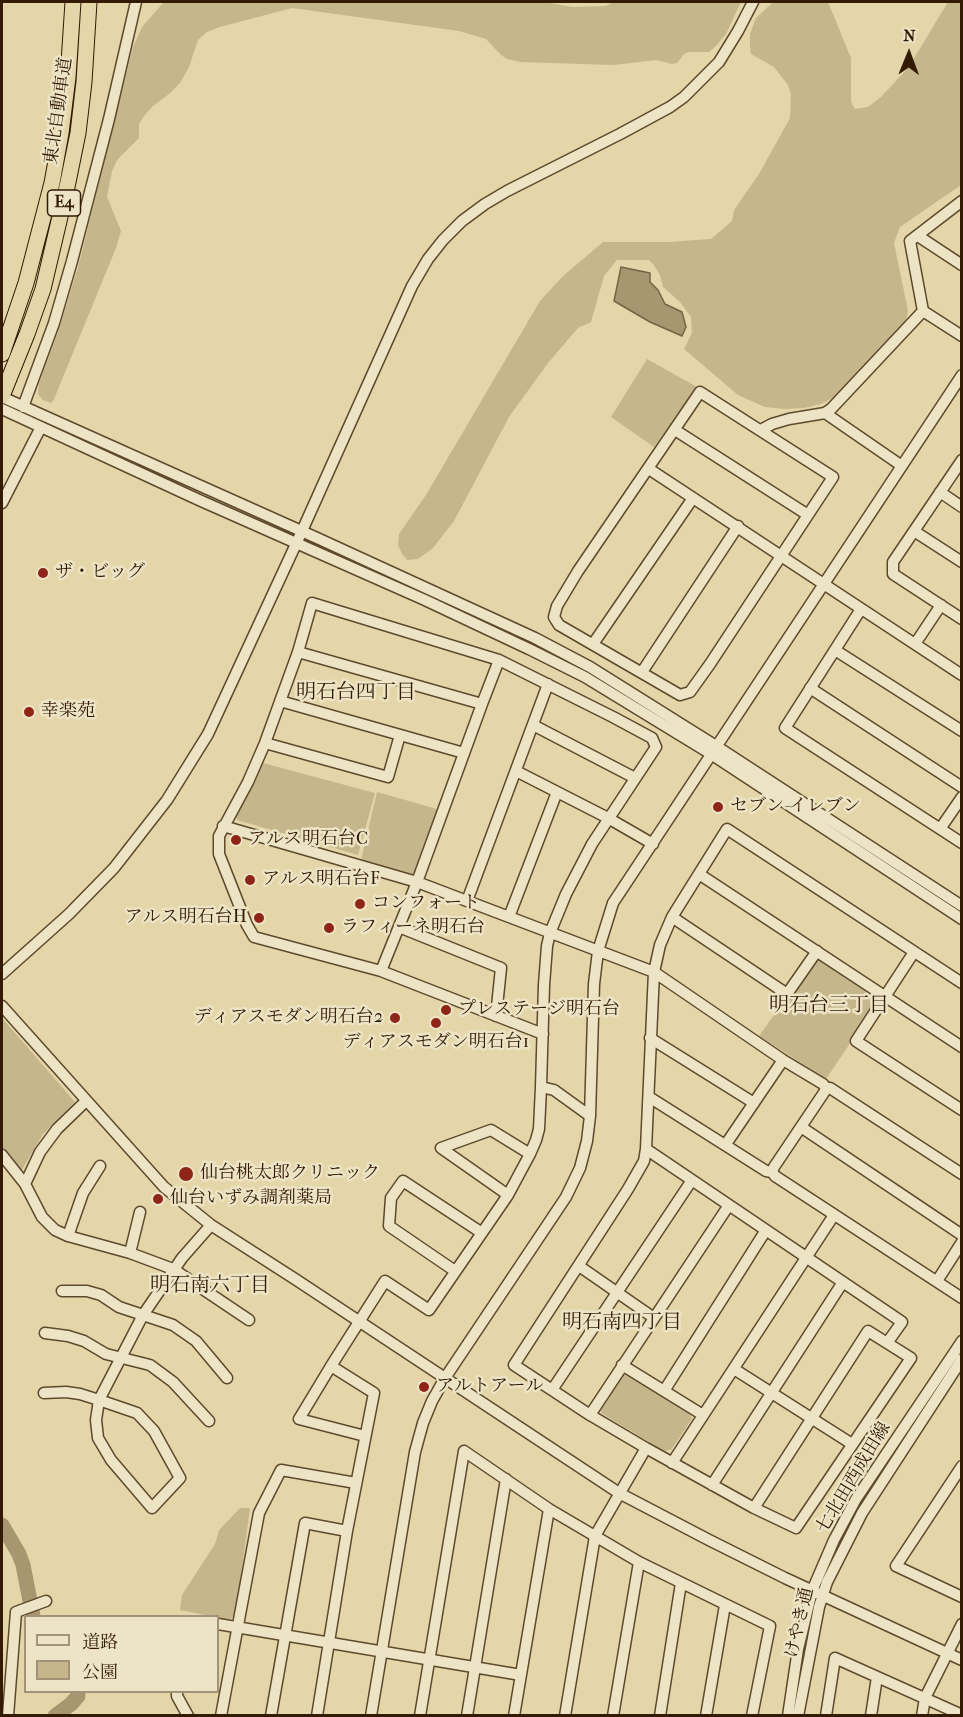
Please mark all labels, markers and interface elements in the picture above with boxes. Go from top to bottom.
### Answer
north arrow [879,24,939,84]
text: N [903,26,916,45]
street label: 東北自動車道 [41,56,77,166]
road number: E4 [48,190,80,216]
place label: ザ・ビッグ [55,562,145,584]
marker: ザ・ビッグ [36,566,50,580]
district label: 明石台四丁目 [296,681,416,705]
place label: 幸楽苑 [41,701,95,723]
marker: 幸楽苑 [22,705,36,719]
place label: セブン-イレブン [730,796,861,818]
marker: セブン-イレブン [711,800,725,814]
place label: アルス明石台C [248,829,368,851]
marker: アルス明石台C [229,833,243,847]
place label: アルス明石台F [262,869,380,891]
marker: アルス明石台F [243,873,257,887]
place label: コンフォート [372,893,480,915]
marker: コンフォート [353,897,367,911]
place label: アルス明石台H [125,907,247,929]
marker: アルス明石台H [252,911,266,925]
place label: ラフィーネ明石台 [341,917,485,939]
marker: ラフィーネ明石台 [322,921,336,935]
district label: 明石台三丁目 [769,994,889,1018]
place label: プレステージ明石台 [458,999,620,1021]
marker: プレステージ明石台 [439,1003,453,1017]
place label: ディアスモダン明石台2 [194,1007,383,1029]
marker: ディアスモダン明石台2 [388,1011,402,1025]
marker: ディアスモダン明石台1 [429,1016,443,1030]
place label: ディアスモダン明石台1 [343,1032,529,1054]
place label: 仙台桃太郎クリニック [200,1163,380,1185]
marker: 仙台桃太郎クリニック [177,1165,195,1183]
place label: 仙台いずみ調剤薬局 [170,1188,332,1210]
marker: 仙台いずみ調剤薬局 [151,1192,165,1206]
district label: 明石南六丁目 [150,1274,270,1298]
district label: 明石南四丁目 [562,1311,682,1335]
place label: アルトアール [436,1376,543,1398]
marker: アルトアール [417,1380,431,1394]
street label: 七北田西成田線 [812,1418,896,1538]
street label: けやき通 [781,1585,819,1661]
legend [24,1615,219,1693]
text: 道路 [82,1632,118,1653]
text: 公園 [82,1662,118,1683]

